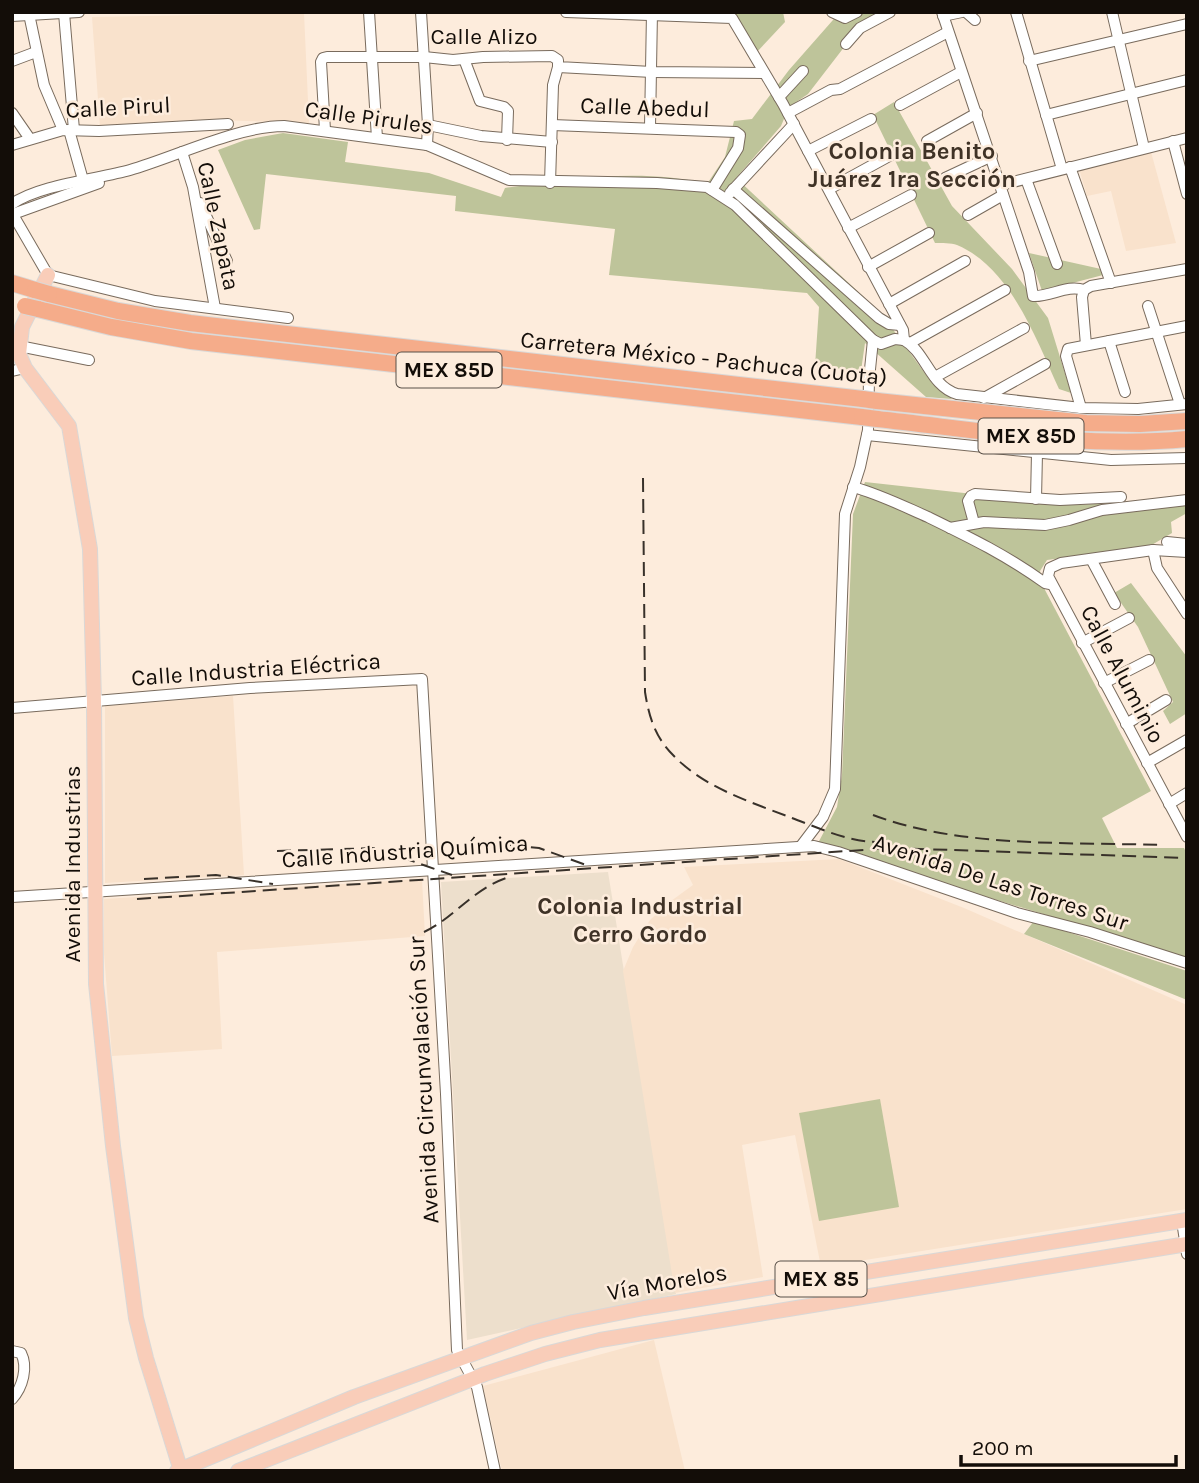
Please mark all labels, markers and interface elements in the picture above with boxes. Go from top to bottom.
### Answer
street label: Calle Alizo [431,23,537,50]
street label: Calle Pirul [65,91,171,124]
street label: Calle Abedul [580,92,710,123]
street label: Calle Pirules [303,95,435,140]
district label: Colonia Benito Juárez 1ra Sección [808,137,1016,193]
street label: Calle Zapata [192,159,245,293]
street label: Carretera México - Pachuca (Cuota) [519,326,889,391]
road number: MEX 85D [396,352,502,388]
road number: MEX 85D [978,418,1084,453]
street label: Calle Aluminio [1075,601,1170,748]
street label: Calle Industria Eléctrica [130,647,382,692]
street label: Avenida Industrias [59,765,86,963]
street label: Avenida De Las Torres Sur [870,828,1132,937]
street label: Calle Industria Química [281,829,529,874]
district label: Colonia Industrial Cerro Gordo [537,892,743,948]
street label: Avenida Circunvalación Sur [402,935,445,1224]
street label: Vía Morelos [605,1259,729,1306]
road number: MEX 85 [776,1262,866,1296]
scale bar [961,1424,1176,1468]
text: 200 m [972,1436,1034,1460]

